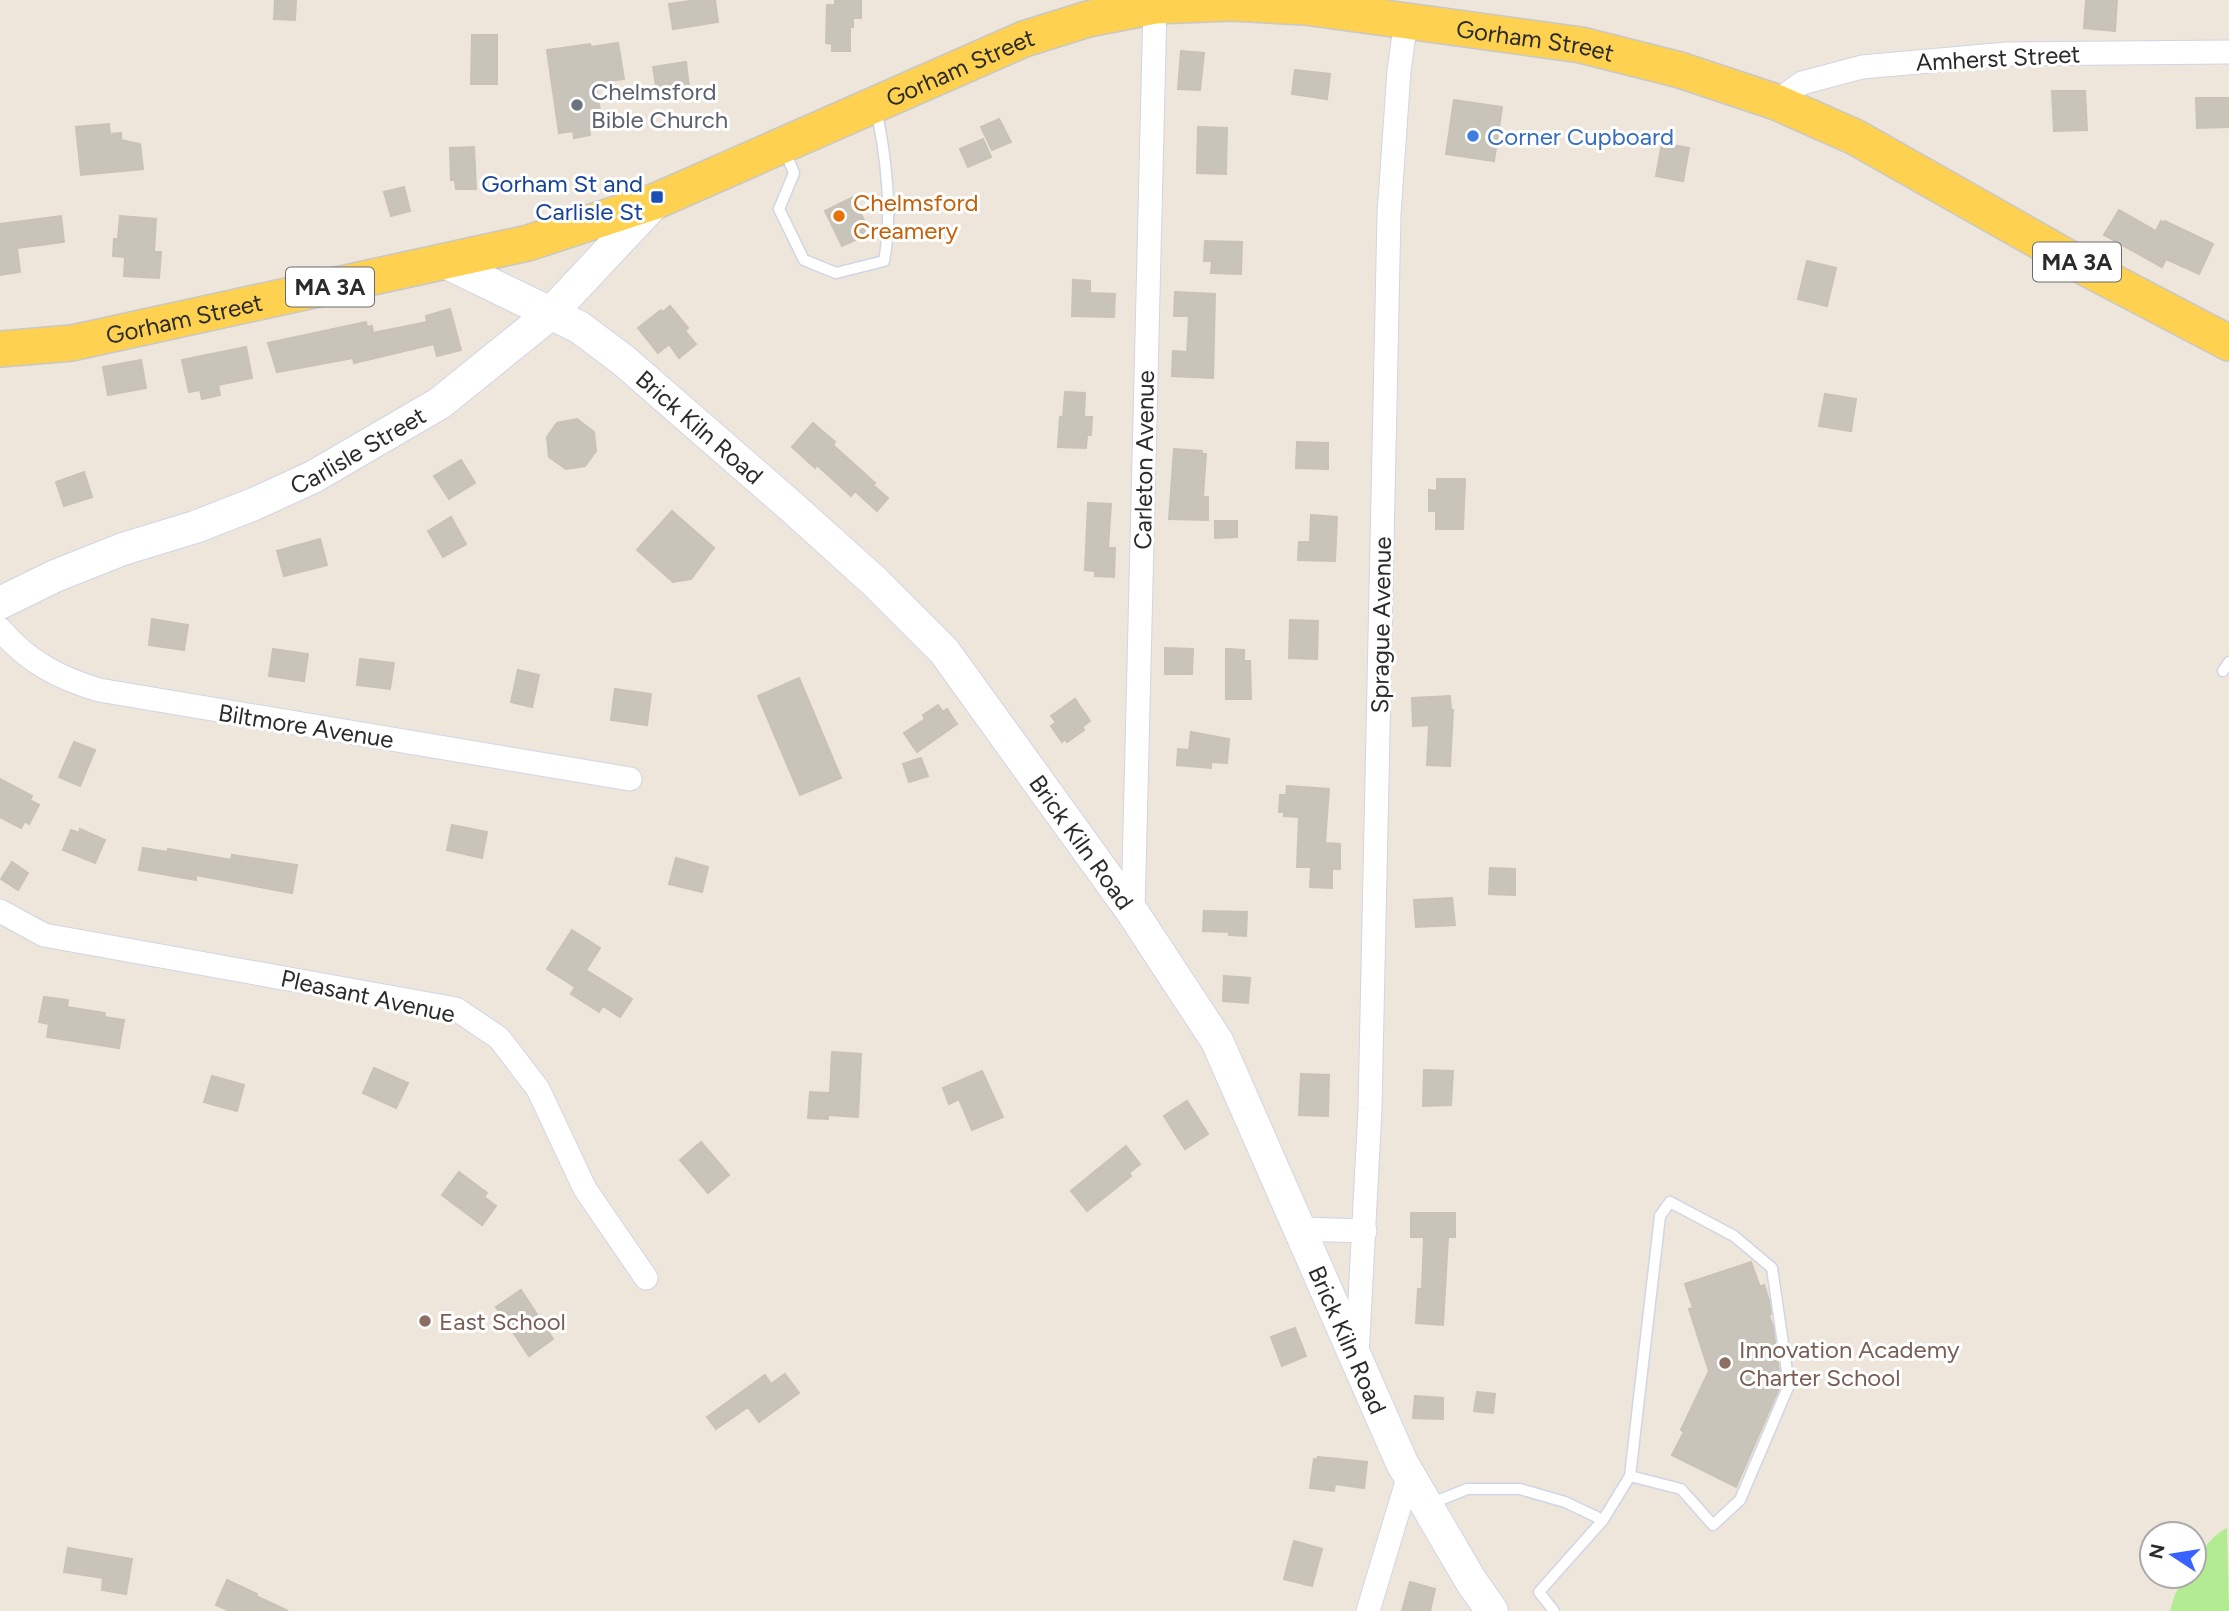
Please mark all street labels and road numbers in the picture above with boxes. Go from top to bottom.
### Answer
street label: Gorham Street [1454,13,1617,67]
street label: Gorham Street [881,22,1038,113]
street label: Amherst Street [1915,39,2081,77]
road number: MA 3A [2033,243,2121,282]
road number: MA 3A [286,268,374,306]
street label: Gorham Street [103,287,265,350]
street label: Brick Kiln Road [630,364,769,490]
street label: Carleton Avenue [1128,370,1160,550]
street label: Carlisle Street [286,400,431,500]
street label: Sprague Avenue [1365,536,1397,714]
street label: Biltmore Avenue [216,698,396,754]
street label: Brick Kiln Road [1023,769,1140,915]
street label: Pleasant Avenue [278,963,458,1029]
street label: Brick Kiln Road [1303,1261,1393,1418]

